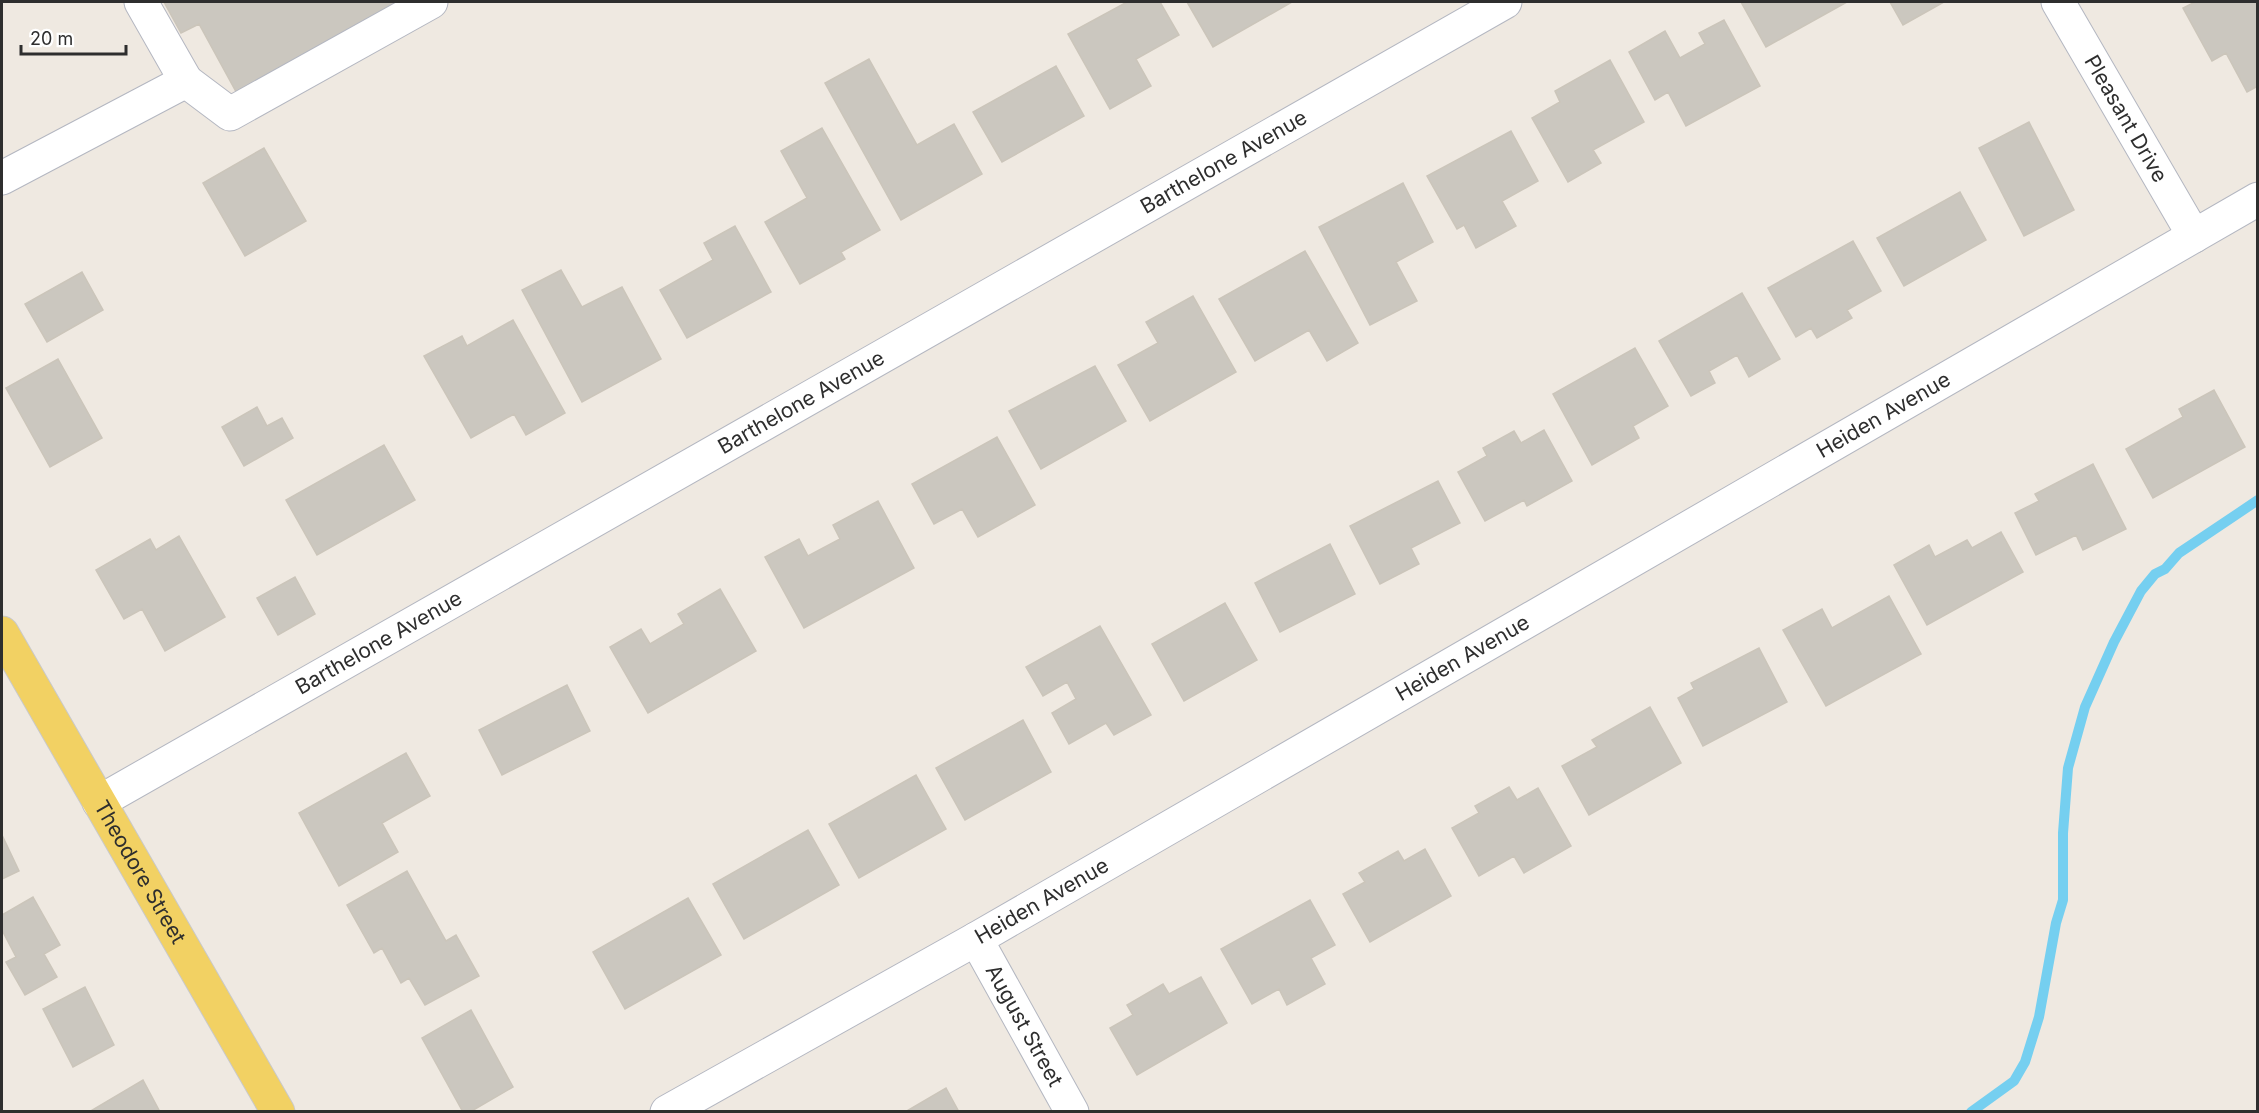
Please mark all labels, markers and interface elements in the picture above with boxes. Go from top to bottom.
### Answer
scale bar [21,18,126,56]
text: 20 m [30,28,73,49]
street label: Pleasant Drive [2080,50,2173,187]
street label: Barthelone Avenue [1136,104,1311,219]
street label: Barthelone Avenue [713,345,889,459]
street label: Heiden Avenue [1812,366,1955,463]
street label: Barthelone Avenue [291,585,466,700]
street label: Heiden Avenue [1391,609,1534,706]
street label: Theodore Street [89,796,191,948]
street label: Heiden Avenue [970,852,1113,949]
street label: August Street [981,960,1068,1091]

